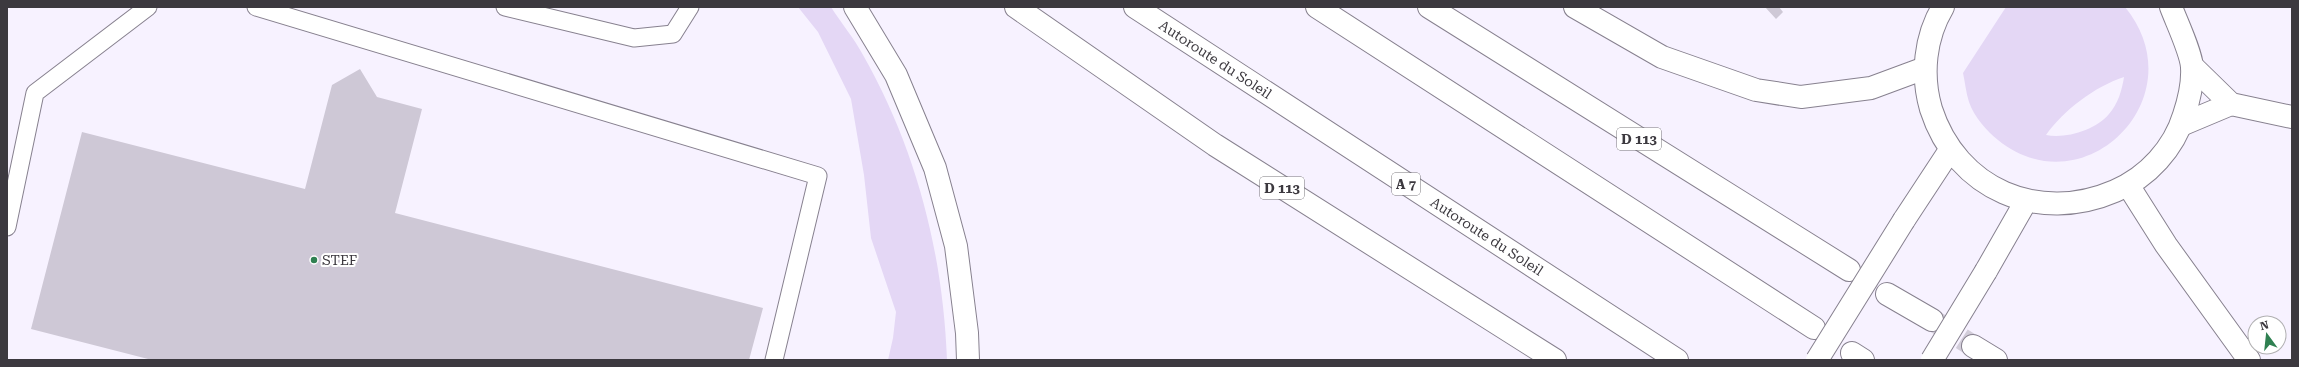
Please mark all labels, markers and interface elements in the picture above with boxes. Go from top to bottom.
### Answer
street label: Autoroute du Soleil [1156,17,1275,102]
road number: D 113 [1617,128,1661,150]
road number: A 7 [1392,173,1420,195]
road number: D 113 [1260,177,1304,199]
street label: Autoroute du Soleil [1428,194,1547,279]
place label: STEF [322,252,357,268]
marker: STEF [309,255,319,265]
north arrow [2247,315,2287,355]
text: N [2259,318,2271,333]

